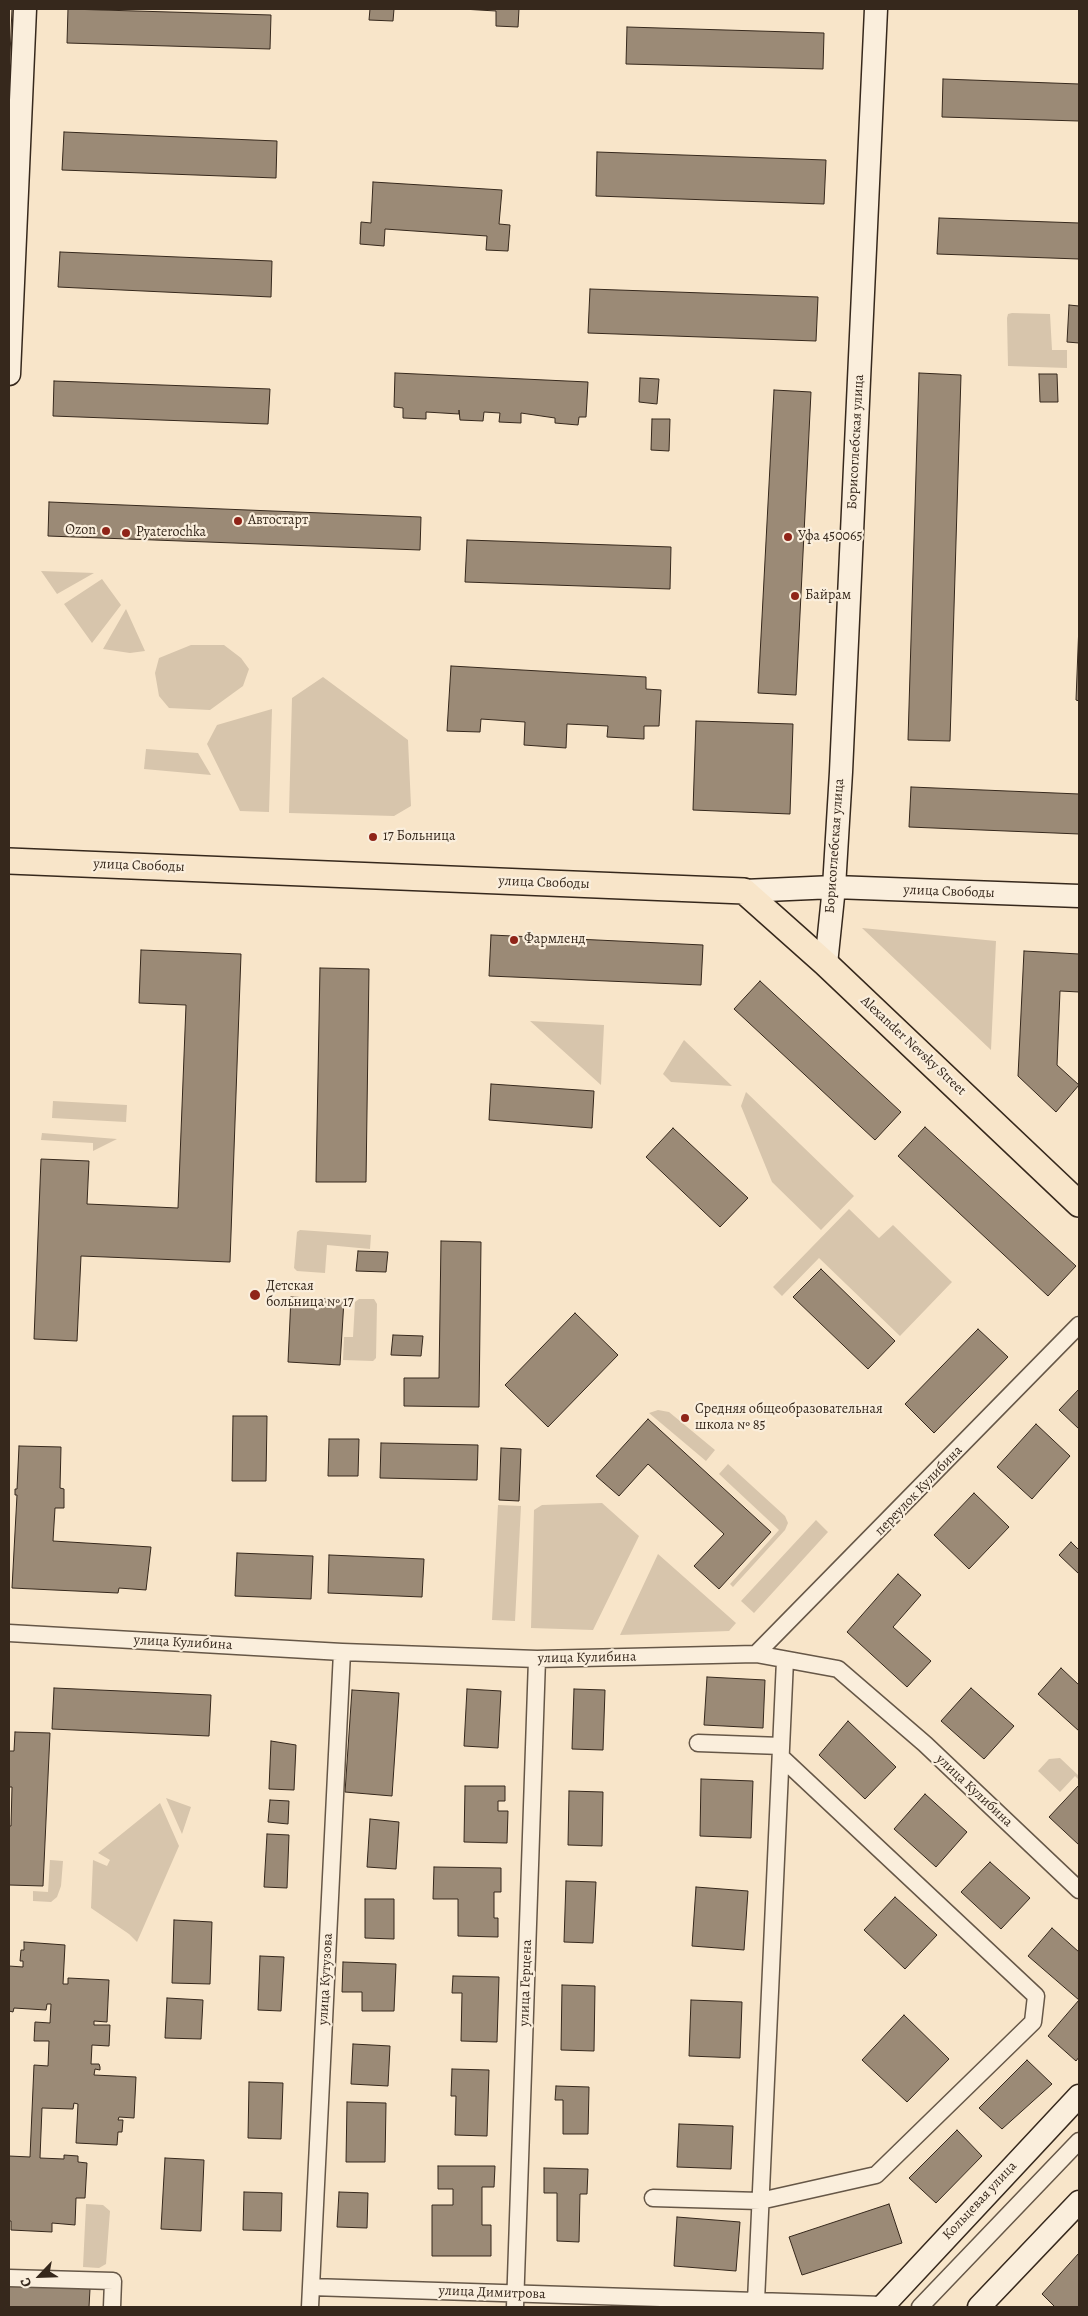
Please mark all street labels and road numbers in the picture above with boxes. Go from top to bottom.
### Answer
street label: Борисоглебская улица [844,374,868,510]
street label: Борисоглебская улица [822,778,848,914]
street label: улица Свободы [93,856,185,876]
street label: улица Свободы [498,873,590,893]
street label: улица Свободы [903,882,995,902]
street label: Alexander Nevsky Street [857,993,969,1099]
street label: переулок Кулибина [872,1442,966,1540]
street label: улица Кулибина [133,1632,233,1654]
street label: улица Кулибина [538,1649,636,1667]
street label: улица Кулибина [932,1751,1016,1831]
street label: улица Кутузова [315,1933,337,2025]
street label: улица Герцена [516,1939,536,2027]
street label: Кольцевая улица [939,2158,1021,2244]
street label: улица Димитрова [438,2283,546,2303]

